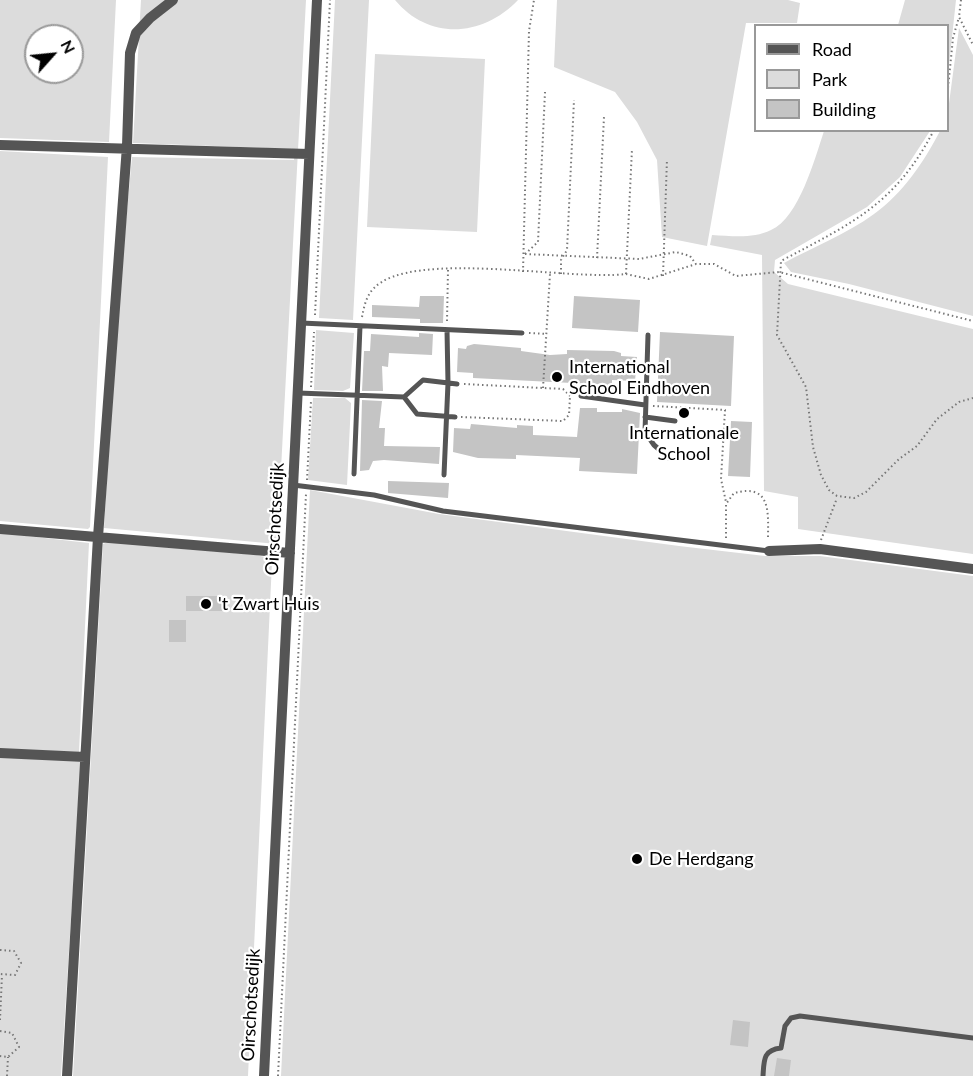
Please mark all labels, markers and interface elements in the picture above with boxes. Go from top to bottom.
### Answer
north arrow [24,24,84,84]
legend [754,24,949,132]
text: N [57,37,80,56]
text: Road [812,38,852,60]
text: Park [812,68,847,90]
text: Building [812,98,876,120]
place label: International School Eindhoven [569,356,710,398]
marker: International School Eindhoven [550,370,564,384]
marker: Internationale School [677,406,691,420]
place label: Internationale School [629,422,739,464]
street label: Oirschotsedijk [261,462,289,576]
place label: 't Zwart Huis [218,593,319,615]
marker: 't Zwart Huis [199,597,213,611]
place label: De Herdgang [649,848,754,870]
marker: De Herdgang [630,852,644,866]
street label: Oirschotsedijk [237,948,265,1062]

